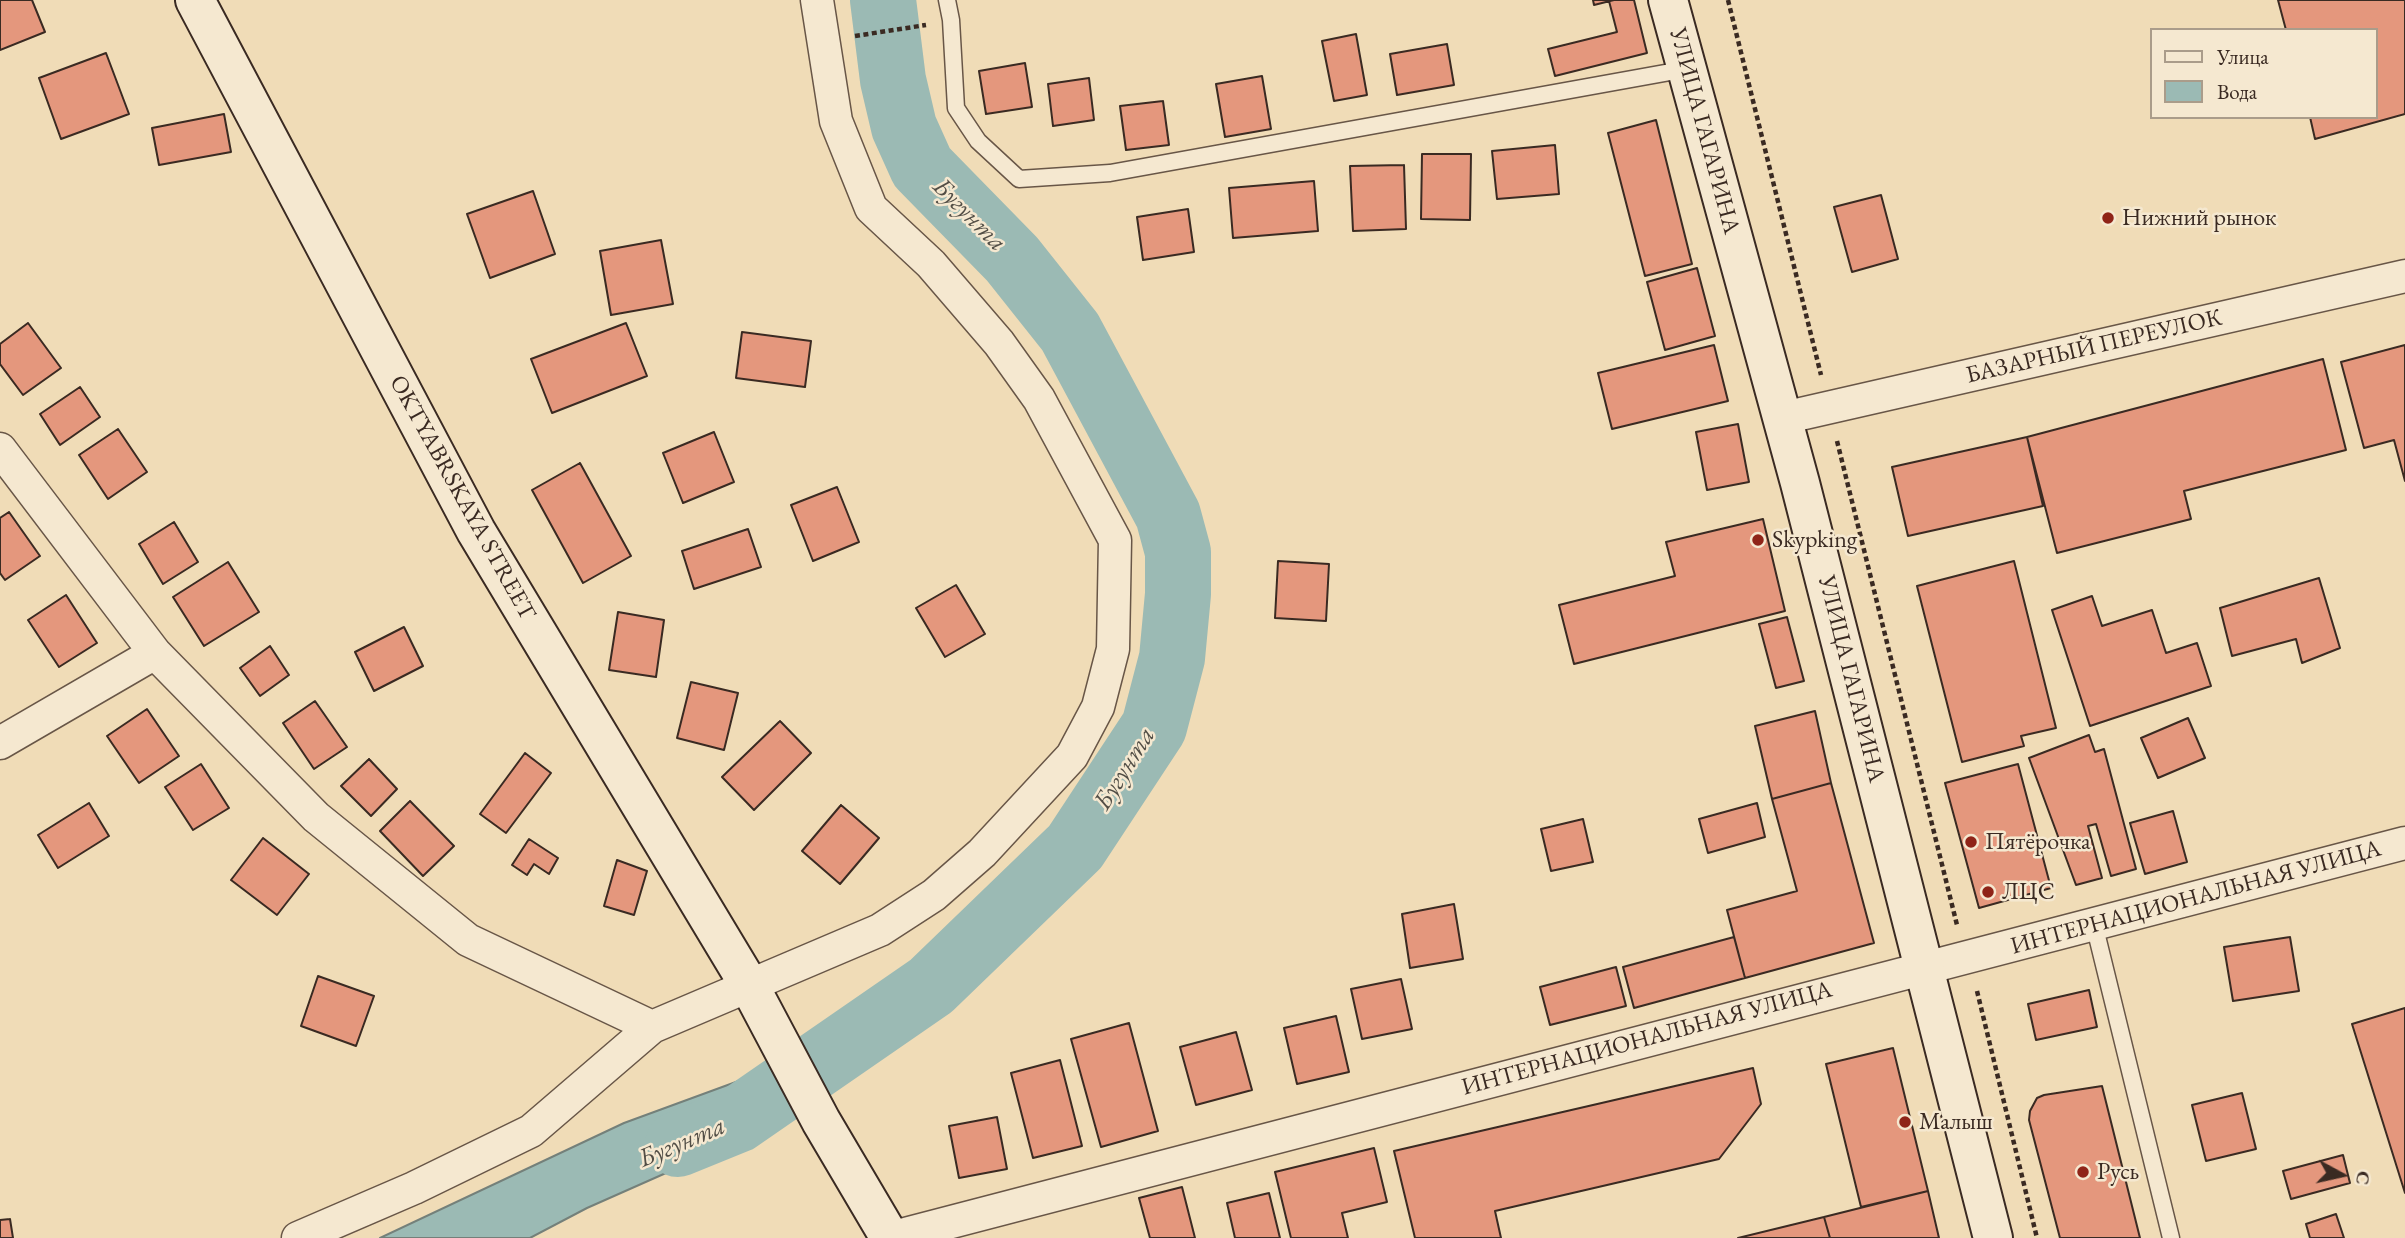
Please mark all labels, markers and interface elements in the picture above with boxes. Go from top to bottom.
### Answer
street label: УЛИЦА ГАГАРИНА [1663,25,1745,237]
legend [2150,28,2377,119]
text: Улица [2217,43,2269,70]
text: Вода [2217,78,2257,105]
water label: Бугунта [926,172,1012,258]
place label: Нижний рынок [2122,204,2277,232]
marker: Нижний рынок [2100,210,2116,226]
street label: БАЗАРНЫЙ ПЕРЕУЛОК [1963,304,2225,390]
street label: OKTYABRSKAYA STREET [383,371,541,625]
place label: Skypking [1772,526,1857,554]
marker: Skypking [1750,532,1766,548]
street label: УЛИЦА ГАГАРИНА [1811,572,1891,786]
water label: Бугунта [1088,722,1162,816]
place label: Пятёрочка [1985,828,2091,856]
marker: Пятёрочка [1963,834,1979,850]
street label: ИНТЕРНАЦИОНАЛЬНАЯ УЛИЦА [2008,835,2384,961]
place label: ЛЦС [2002,878,2055,906]
marker: ЛЦС [1980,884,1996,900]
street label: ИНТЕРНАЦИОНАЛЬНАЯ УЛИЦА [1459,976,1835,1102]
place label: Малыш [1919,1108,1993,1136]
water label: Бугунта [634,1111,730,1175]
marker: Малыш [1897,1114,1913,1130]
north arrow [2307,1140,2377,1210]
place label: Русь [2097,1158,2139,1186]
marker: Русь [2075,1164,2091,1180]
text: С [2350,1170,2377,1186]

